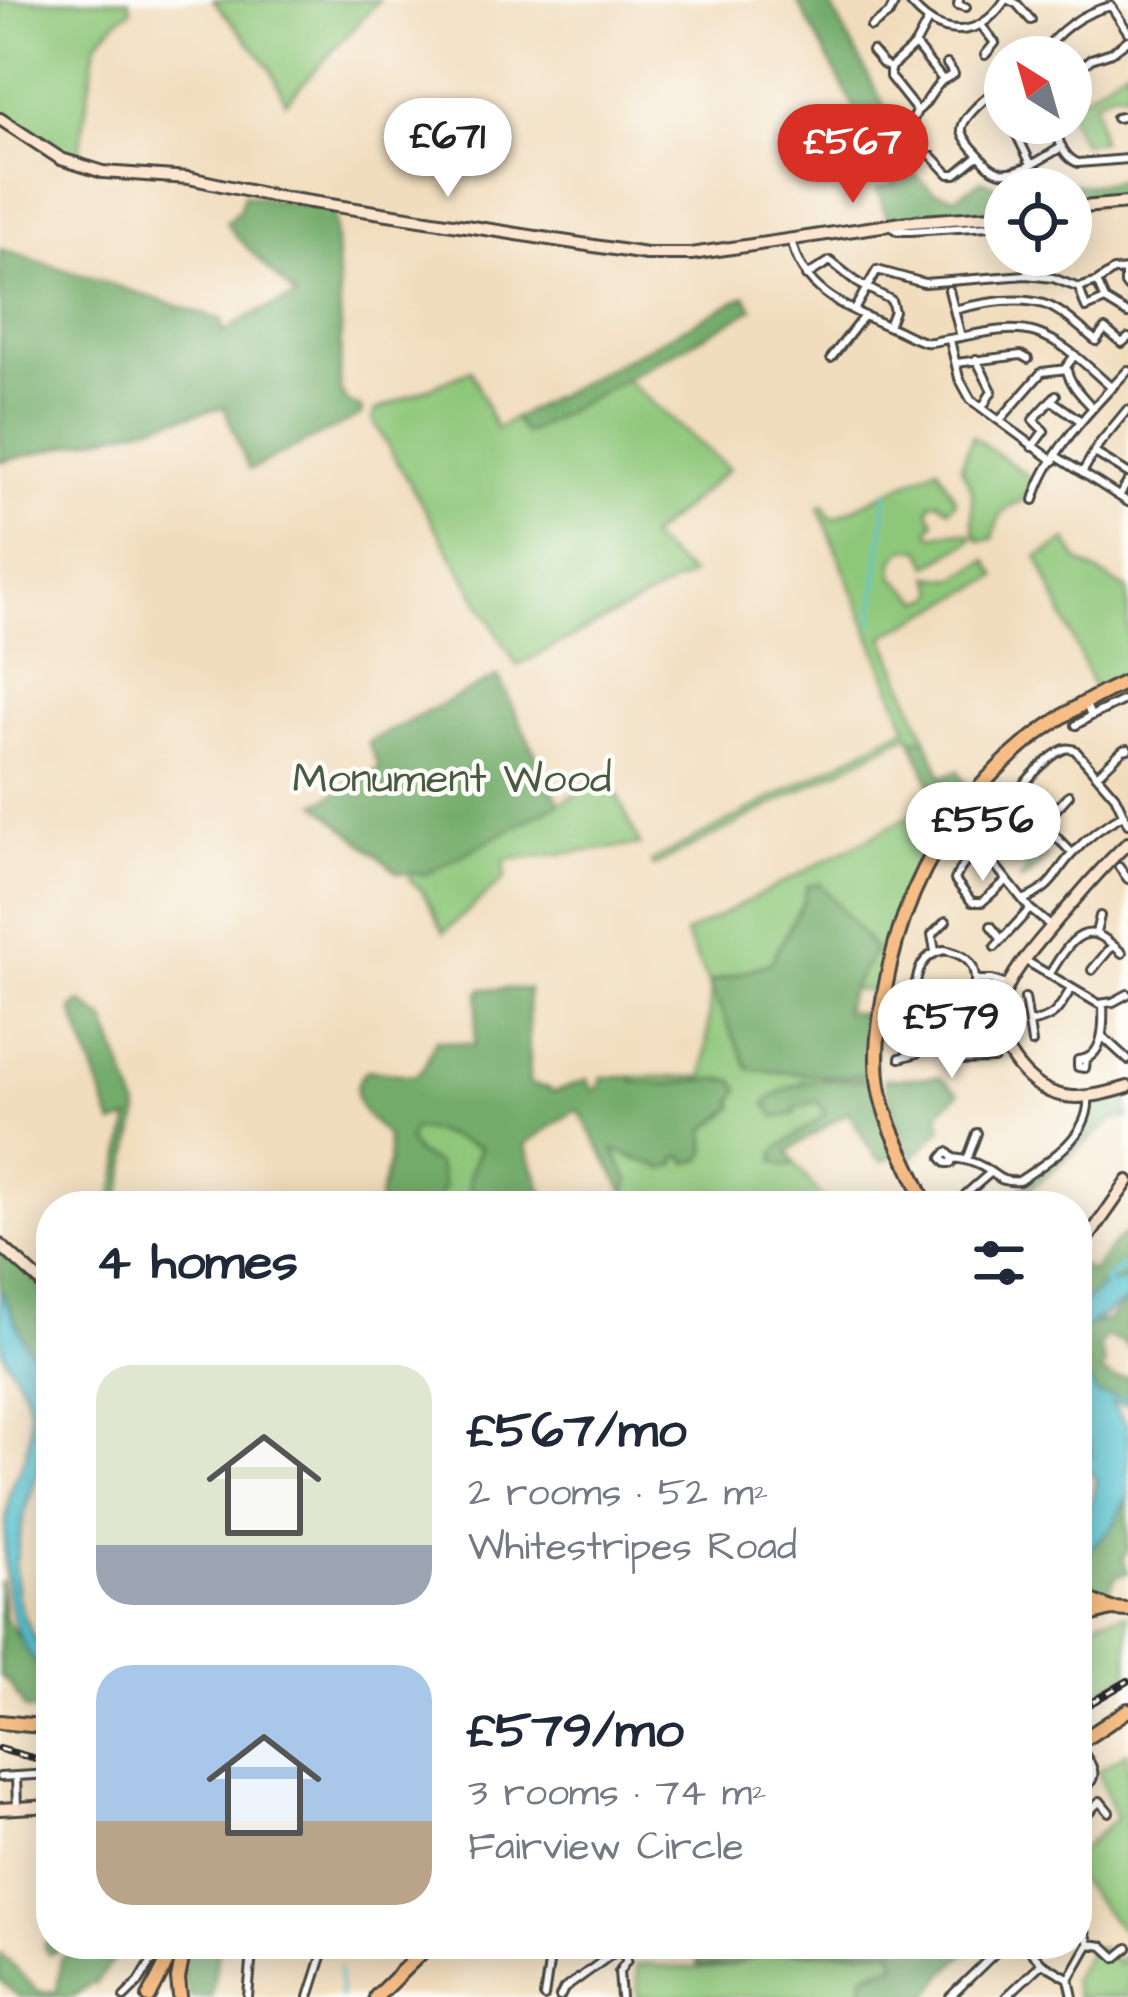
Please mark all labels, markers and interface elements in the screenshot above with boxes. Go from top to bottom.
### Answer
north arrow [984,36,1092,144]
map controls [984,36,1092,276]
pin: £671 [377,98,519,200]
pin: £567 [782,104,924,206]
text: £671 [411,110,485,164]
text: £567 [804,116,902,170]
button: locate [984,168,1092,276]
park label: Monument Wood [292,751,612,809]
pin: £556 [912,782,1054,884]
text: £556 [933,794,1033,848]
pin: £579 [881,979,1023,1081]
text: £579 [905,991,999,1045]
text: 4 homes [96,1228,298,1299]
icon: filters [966,1230,1032,1296]
text: £567/mo [468,1396,687,1467]
icon: home [192,1413,336,1557]
text: 2 rooms · 52 m² [468,1467,769,1521]
text: Whitestripes Road [468,1521,797,1575]
text: £579/mo [468,1696,684,1767]
icon: home [192,1713,336,1857]
text: 3 rooms · 74 m² [468,1767,767,1821]
text: Fairview Circle [468,1821,744,1875]

